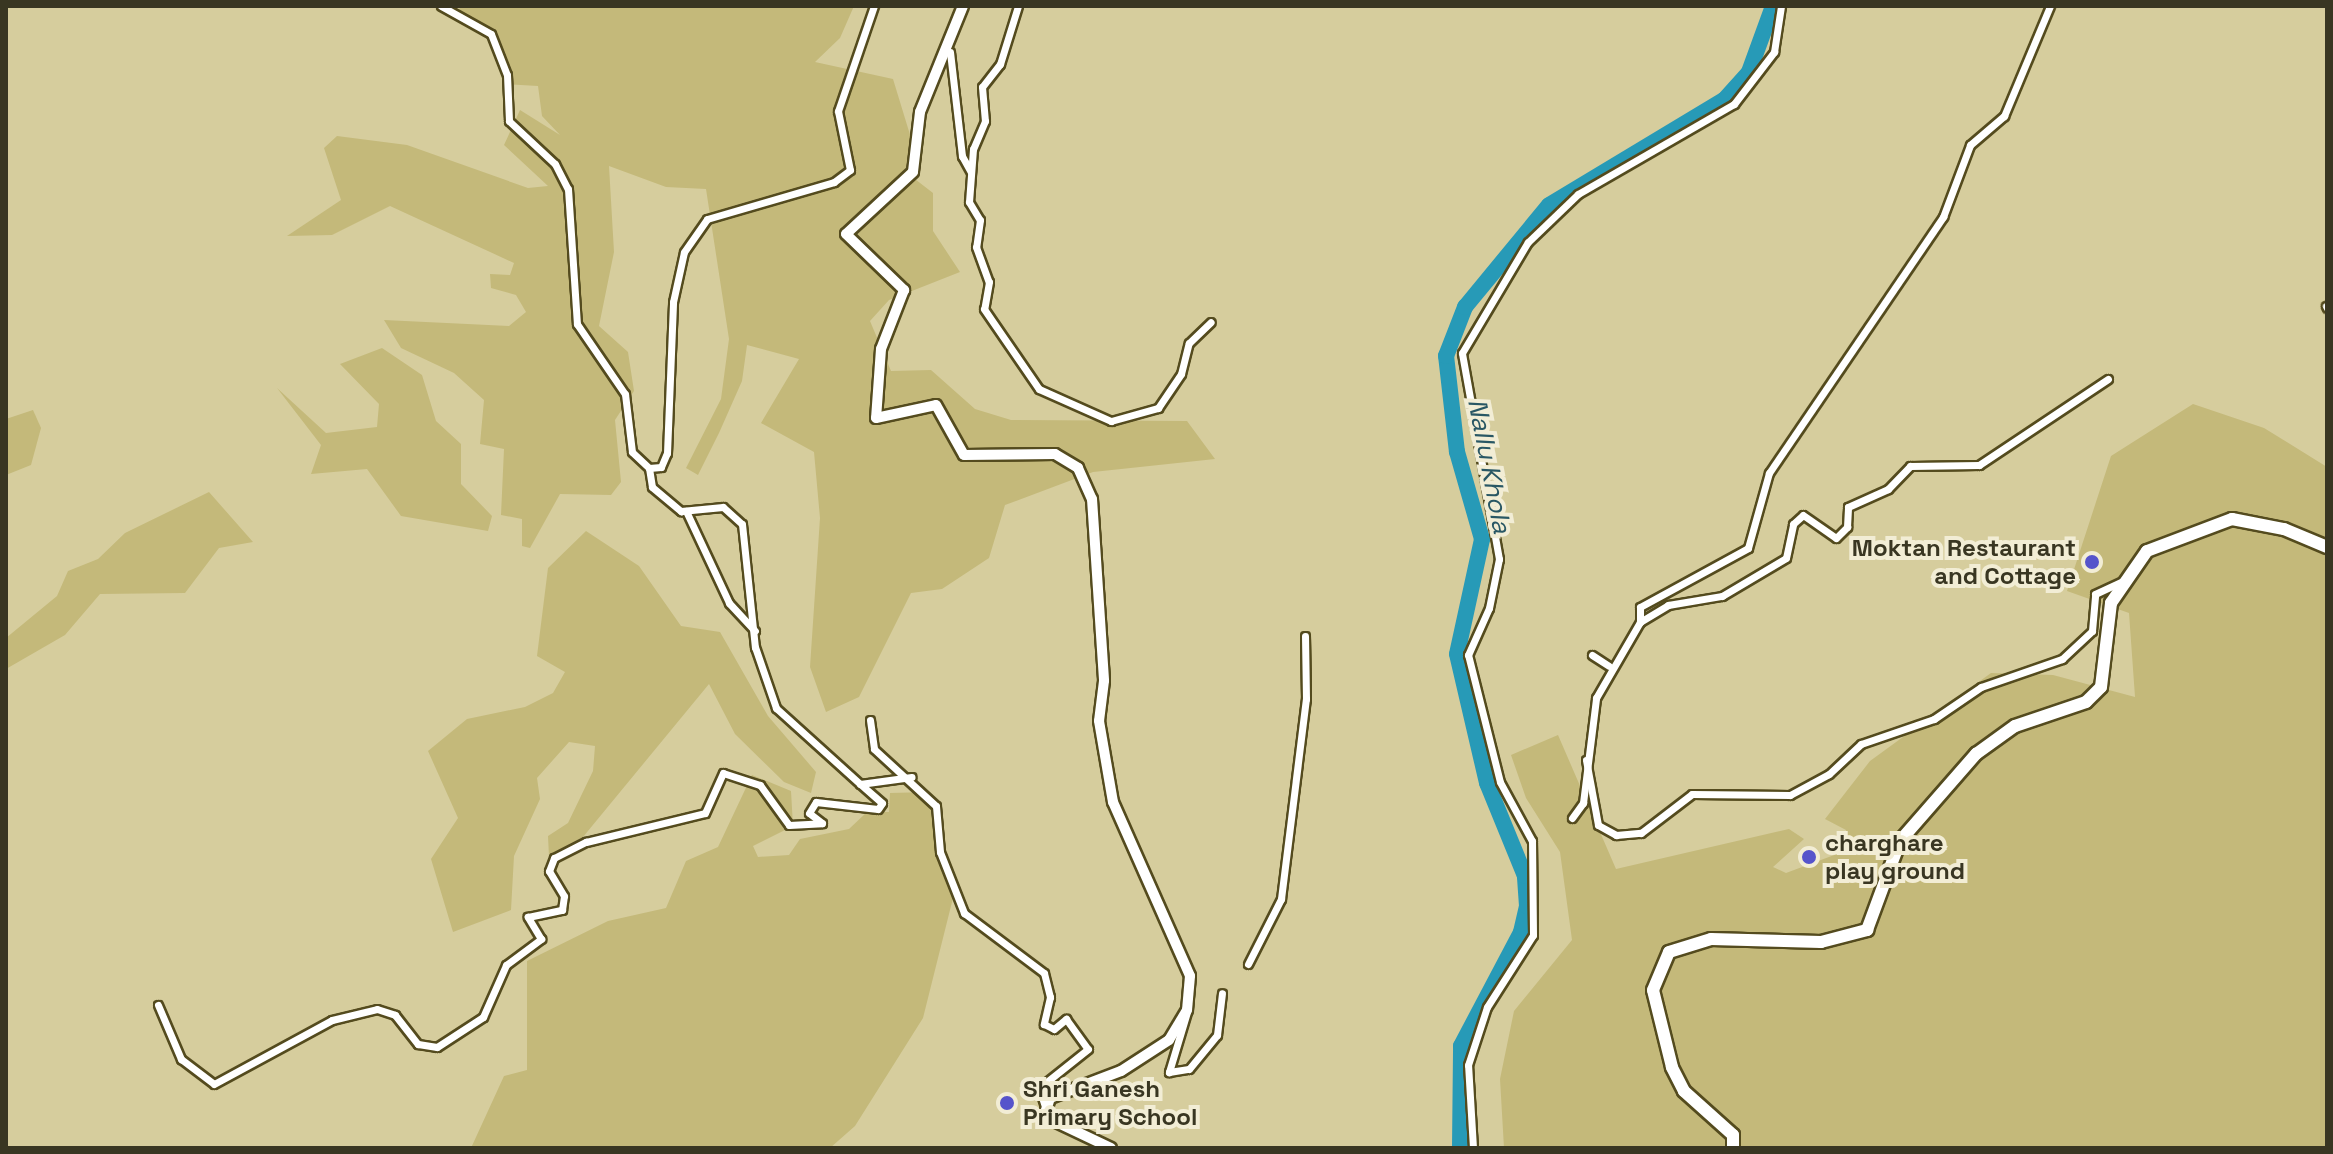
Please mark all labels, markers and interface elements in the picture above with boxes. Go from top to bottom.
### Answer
water label: Nallu Khola [1461,396,1517,536]
place label: Moktan Restaurant and Cottage [1852,534,2076,590]
marker: Moktan Restaurant and Cottage [2083,553,2101,571]
place label: charghare play ground [1825,829,1965,885]
marker: charghare play ground [1800,848,1818,866]
place label: Shri Ganesh Primary School [1023,1075,1197,1131]
marker: Shri Ganesh Primary School [998,1094,1016,1112]

